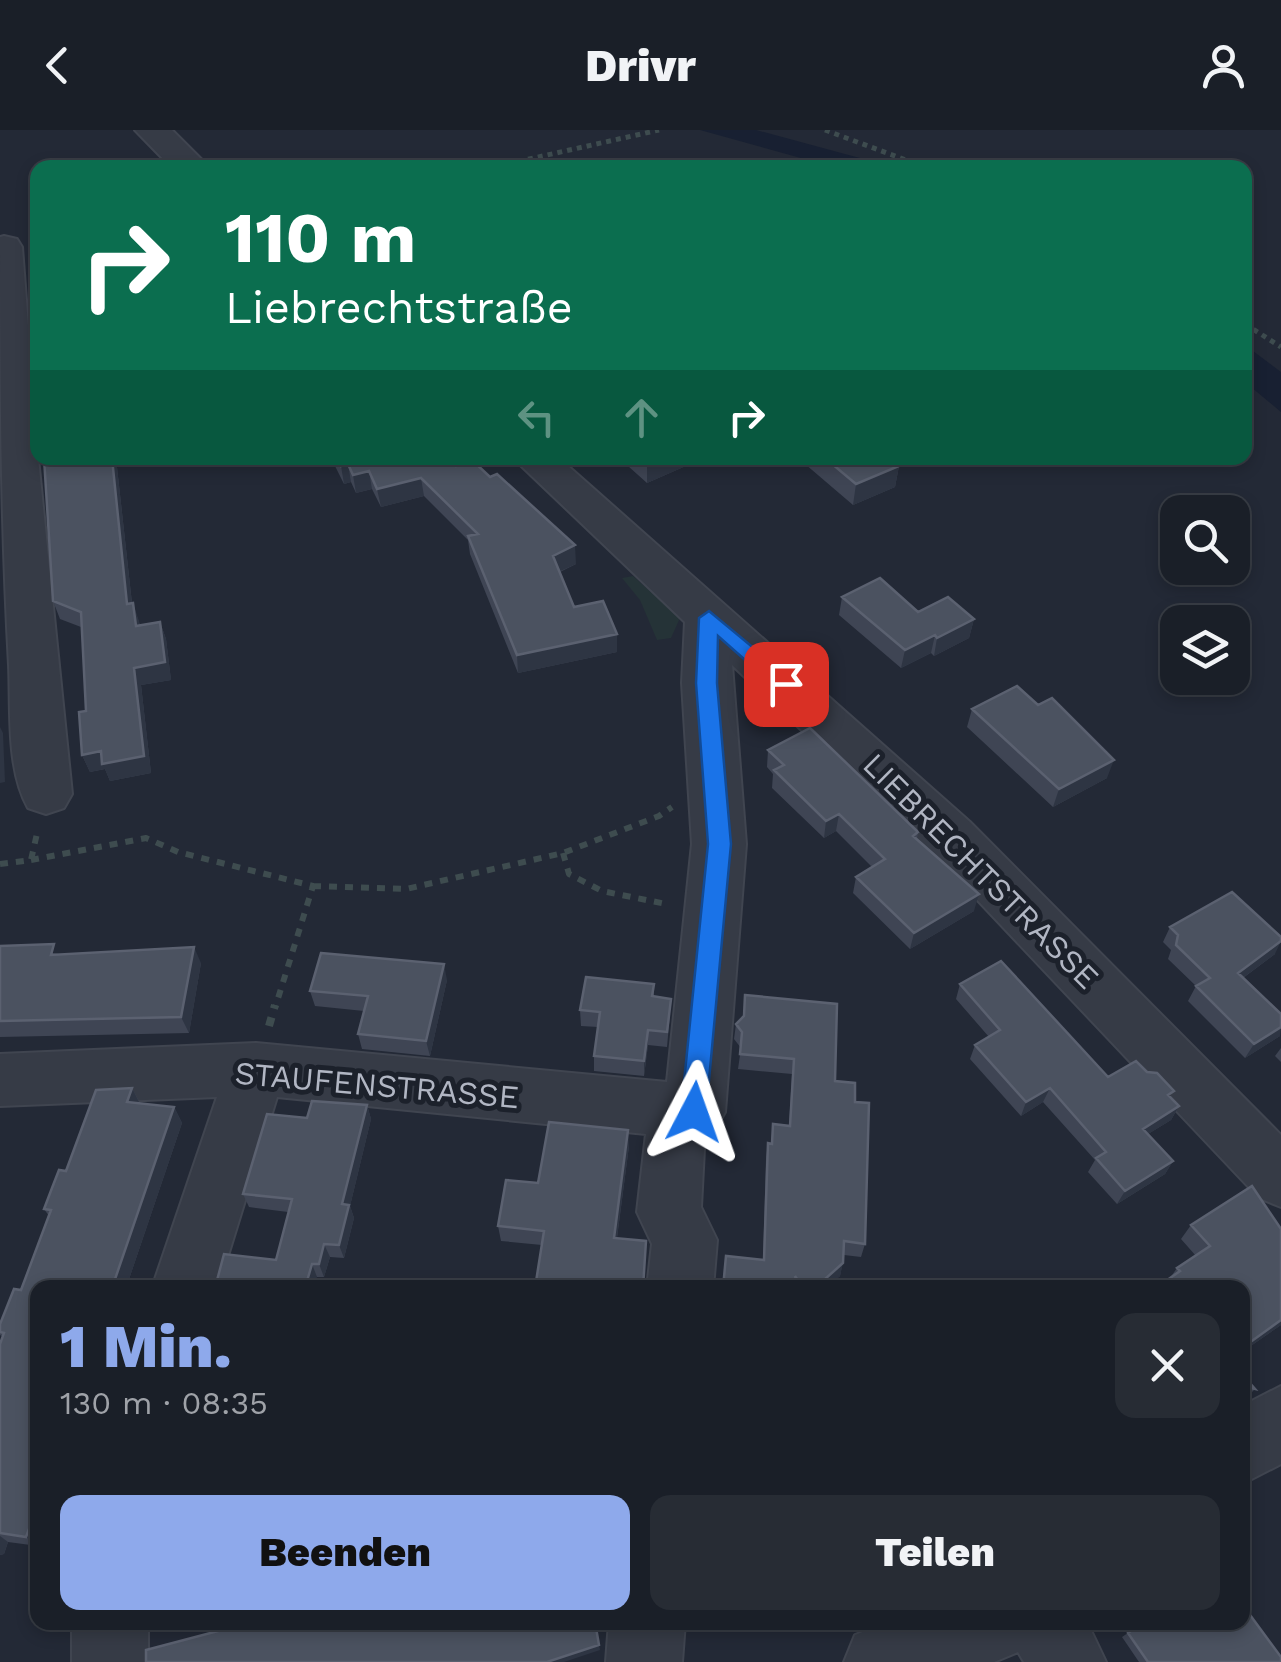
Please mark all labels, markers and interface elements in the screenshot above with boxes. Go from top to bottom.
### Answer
icon: back [30,38,85,93]
icon: person [1196,38,1251,93]
text: Drivr [585,39,696,92]
text: 110 m [225,197,416,279]
icon: right [60,200,190,330]
text: Liebrechtstraße [225,281,573,334]
icon: left [509,390,564,445]
icon: ahead [614,390,669,445]
icon: right [719,390,774,445]
map controls [1160,495,1250,695]
button: search [1160,495,1250,585]
button: layers [1160,605,1250,695]
pin [744,642,829,727]
icon: arrive [759,657,814,712]
street label: LIEBRECHTSTRASSE [855,745,1107,997]
street label: STAUFENSTRASSE [233,1054,521,1116]
position arrow [642,1060,746,1164]
text: 1 Min. [60,1311,232,1382]
button: close [1115,1313,1220,1418]
text: 130 m · 08:35 [60,1384,268,1422]
button: Beenden [60,1495,630,1610]
button: Teilen [650,1495,1220,1610]

